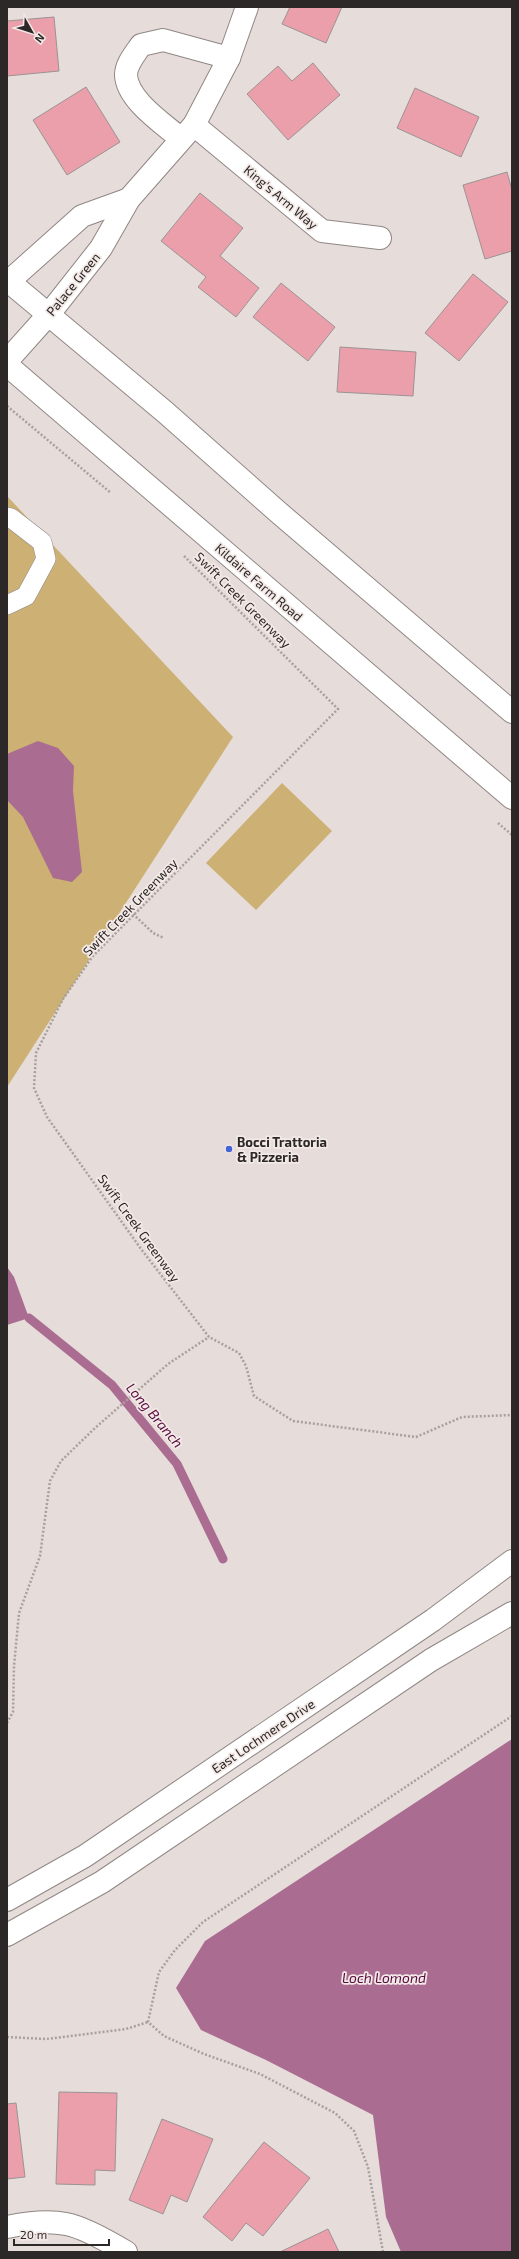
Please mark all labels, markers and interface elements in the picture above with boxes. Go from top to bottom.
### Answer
north arrow [12,12,52,52]
text: N [33,31,48,46]
street label: King's Arm Way [241,162,321,233]
street label: Palace Green [43,249,103,319]
street label: Kildaire Farm Road [212,540,306,624]
street label: Swift Creek Greenway [192,549,294,651]
street label: Swift Creek Greenway [79,855,181,959]
place label: Bocci Trattoria & Pizzeria [237,1134,327,1165]
marker: Bocci Trattoria & Pizzeria [224,1144,234,1154]
street label: Swift Creek Greenway [95,1171,184,1285]
water label: Long Branch [123,1379,187,1451]
street label: East Lochmere Drive [208,1696,318,1776]
water label: Loch Lomond [342,1969,426,1986]
scale bar [14,2221,109,2247]
text: 20 m [20,2227,47,2241]

